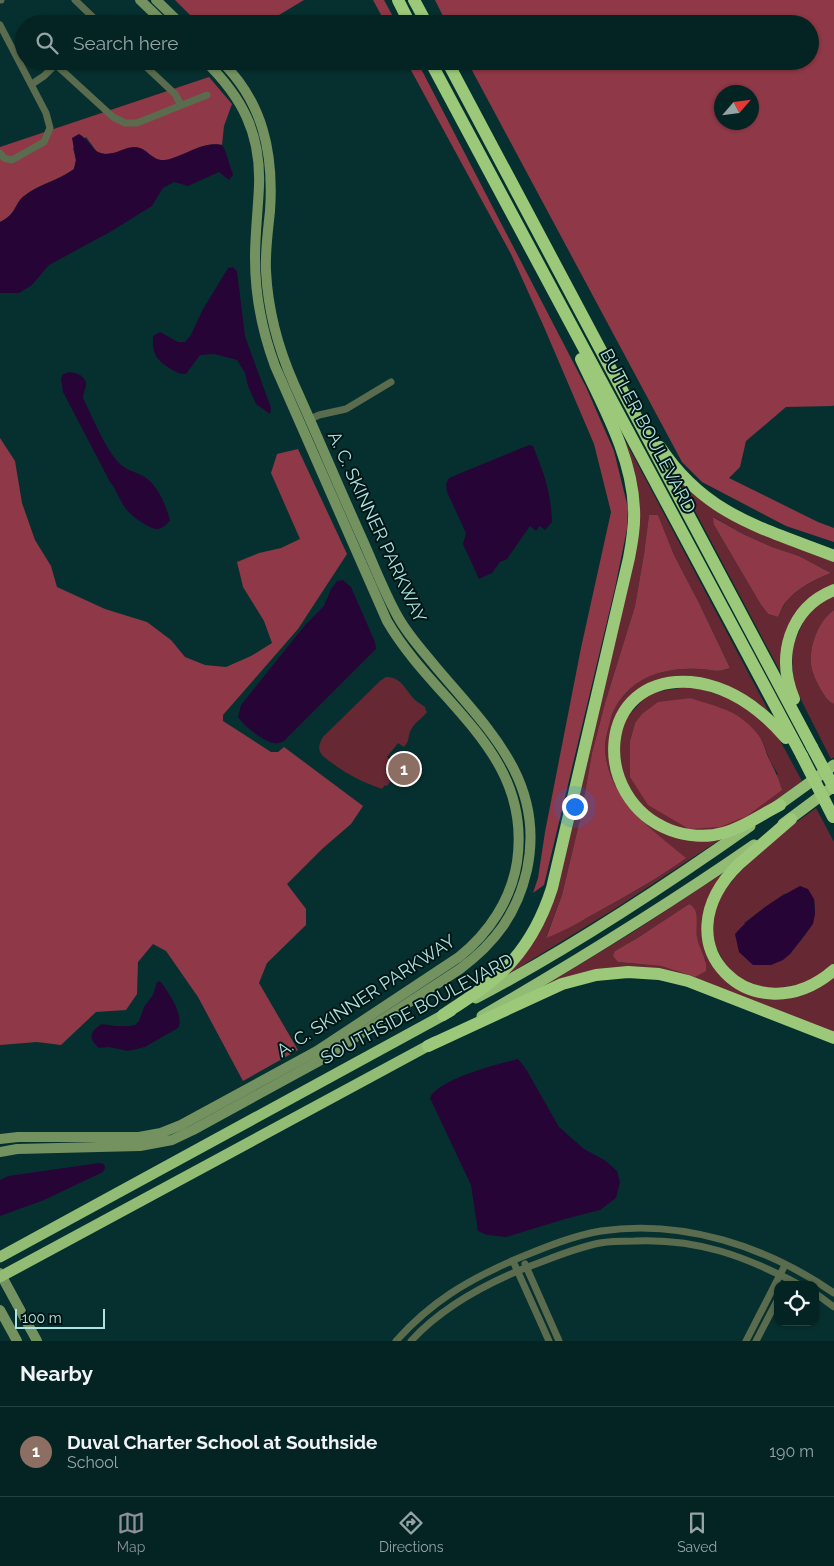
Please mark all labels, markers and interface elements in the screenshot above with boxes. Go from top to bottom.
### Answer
search box [15,15,819,70]
icon: search [33,29,61,57]
text: Search here [73,32,179,54]
north arrow [714,85,759,130]
street label: BUTLER BOULEVARD [596,345,701,517]
street label: A. C. SKINNER PARKWAY [324,428,431,626]
pin: 1 [388,750,420,788]
your location [562,794,588,820]
street label: A. C. SKINNER PARKWAY [273,930,459,1061]
street label: SOUTHSIDE BOULEVARD [317,949,517,1068]
map controls [774,1281,819,1326]
button: locate [774,1281,819,1326]
scale bar [15,1306,105,1329]
text: 100 m [22,1310,62,1326]
text: Nearby [20,1361,93,1386]
text: Duval Charter School at Southside [67,1431,377,1453]
text: 1 [32,1442,40,1461]
text: 190 m [769,1442,814,1461]
text: School [67,1453,118,1472]
tab: Map [117,1509,145,1555]
tab: Directions [379,1509,444,1555]
tab: Saved [677,1509,717,1555]

